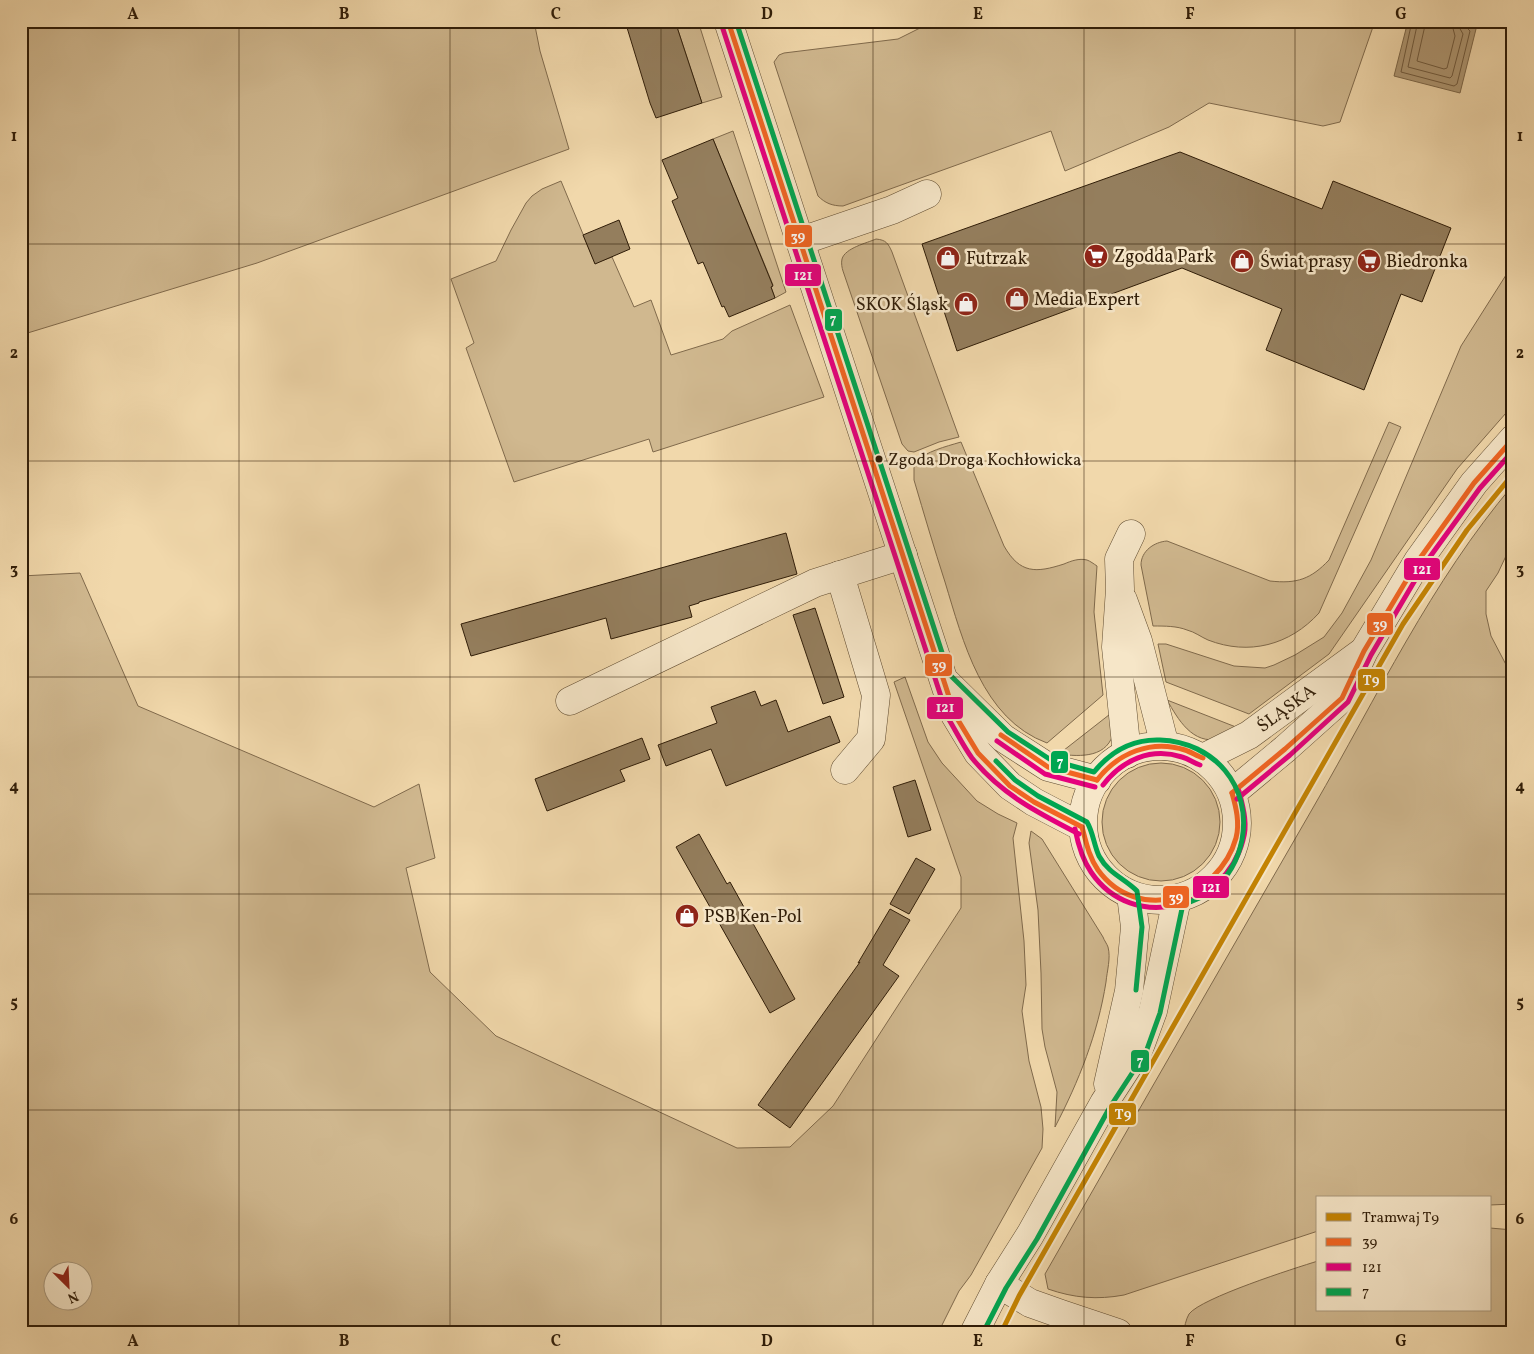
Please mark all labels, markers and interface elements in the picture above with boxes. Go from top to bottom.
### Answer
text: A [127,4,139,26]
text: B [339,4,350,26]
text: C [551,4,561,26]
text: D [761,4,773,26]
text: E [973,4,983,26]
text: F [1185,4,1195,26]
text: G [1395,4,1407,26]
text: 1 [11,126,17,148]
text: 1 [1517,126,1523,148]
line badge: 39 [784,224,813,248]
text: 39 [791,228,806,247]
supermarket icon: Zgodda Park [1083,243,1109,269]
shop icon: Futrzak [935,245,961,271]
place label: Zgodda Park [1114,245,1214,270]
place label: Futrzak [966,247,1028,272]
shop icon: Świat prasy [1229,248,1255,274]
supermarket icon: Biedronka [1356,248,1382,274]
place label: Świat prasy [1260,250,1352,275]
place label: Biedronka [1386,250,1468,275]
line badge: 121 [784,263,822,287]
text: 121 [794,267,812,286]
shop icon: Media Expert [1004,286,1030,312]
place label: Media Expert [1034,288,1140,313]
shop icon: SKOK Śląsk [953,291,979,317]
place label: SKOK Śląsk [856,293,948,318]
line badge: 7 [824,308,843,332]
text: 7 [830,311,837,330]
text: 2 [10,343,18,365]
text: 2 [1516,343,1524,365]
place label: Zgoda Droga Kochłowicka [888,449,1081,472]
marker: Zgoda Droga Kochłowicka [874,454,884,464]
line badge: 121 [1403,557,1441,581]
text: 3 [10,559,18,581]
text: 3 [1516,559,1524,581]
text: 121 [1413,561,1431,580]
line badge: 39 [1366,612,1394,636]
text: 39 [1373,616,1388,635]
line badge: 39 [924,653,953,677]
text: 39 [932,657,947,676]
line badge: T9 [1357,668,1386,692]
text: T9 [1363,672,1380,691]
street label: ŚLĄSKA [1252,679,1322,739]
line badge: 121 [926,696,964,720]
text: 121 [936,699,954,718]
line badge: 7 [1050,750,1069,774]
text: 7 [1057,754,1064,773]
text: 4 [9,776,19,798]
text: 4 [1515,776,1525,798]
line badge: 121 [1192,875,1230,899]
text: 121 [1202,879,1220,898]
line badge: 39 [1162,885,1190,909]
text: 39 [1169,889,1184,908]
shop icon: PSB Ken-Pol [674,903,700,929]
place label: PSB Ken-Pol [704,905,802,930]
text: 5 [10,992,18,1014]
text: 5 [1516,992,1524,1014]
line badge: 7 [1130,1049,1150,1073]
text: 7 [1137,1053,1144,1072]
line badge: T9 [1108,1102,1137,1126]
text: T9 [1115,1106,1132,1125]
legend [1316,1196,1492,1312]
text: Tramwaj T9 [1362,1208,1439,1229]
text: 6 [10,1209,19,1231]
text: 6 [1516,1209,1525,1231]
text: 39 [1362,1232,1377,1253]
text: 121 [1362,1258,1382,1279]
north arrow [42,1262,92,1312]
text: 7 [1362,1282,1369,1303]
text: N [64,1286,81,1307]
text: A [127,1331,139,1353]
text: B [339,1331,350,1353]
text: C [551,1331,561,1353]
text: D [761,1331,773,1353]
text: E [973,1331,983,1353]
text: F [1185,1331,1195,1353]
text: G [1395,1331,1407,1353]

